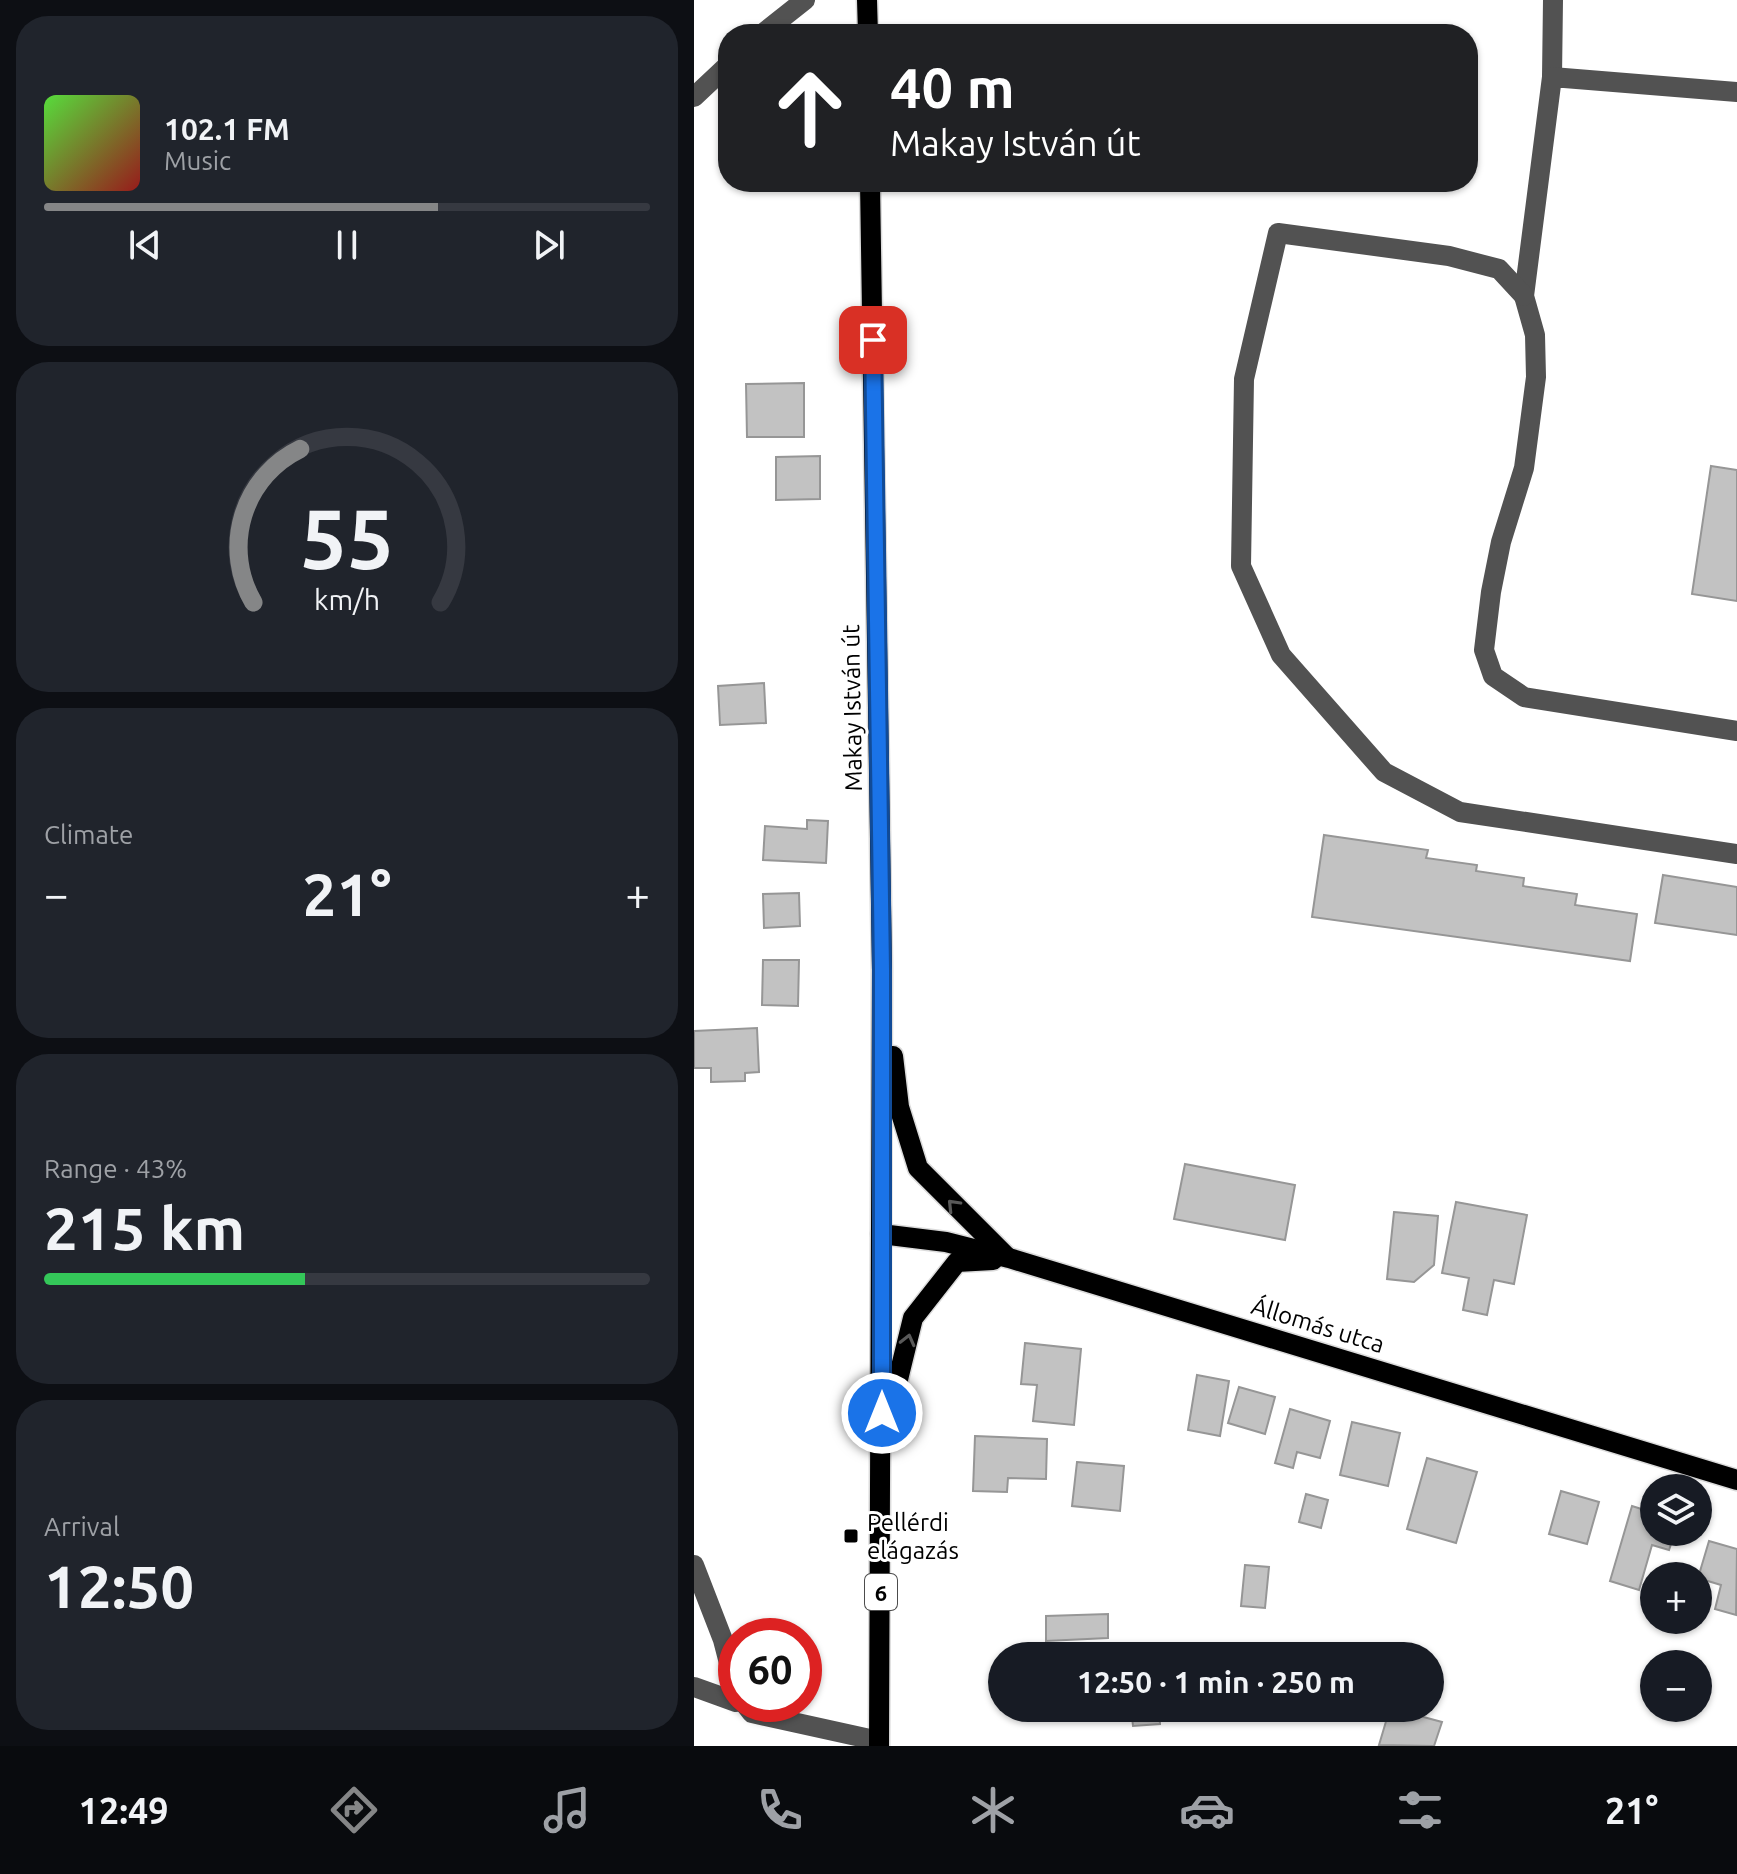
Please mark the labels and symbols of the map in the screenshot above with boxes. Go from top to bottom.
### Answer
pin [839,306,907,374]
street label: Makay István út [837,624,867,792]
one-way arrow [948,1200,962,1214]
street label: Állomás utca [1248,1291,1388,1358]
one-way arrow [899,1333,916,1347]
position arrow [840,1371,924,1455]
place label: Pellérdi elágazás [867,1509,959,1564]
marker: Pellérdi elágazás [842,1527,860,1545]
road number: 6 [865,1574,897,1610]
speed limit sign: 60 [718,1618,822,1722]

